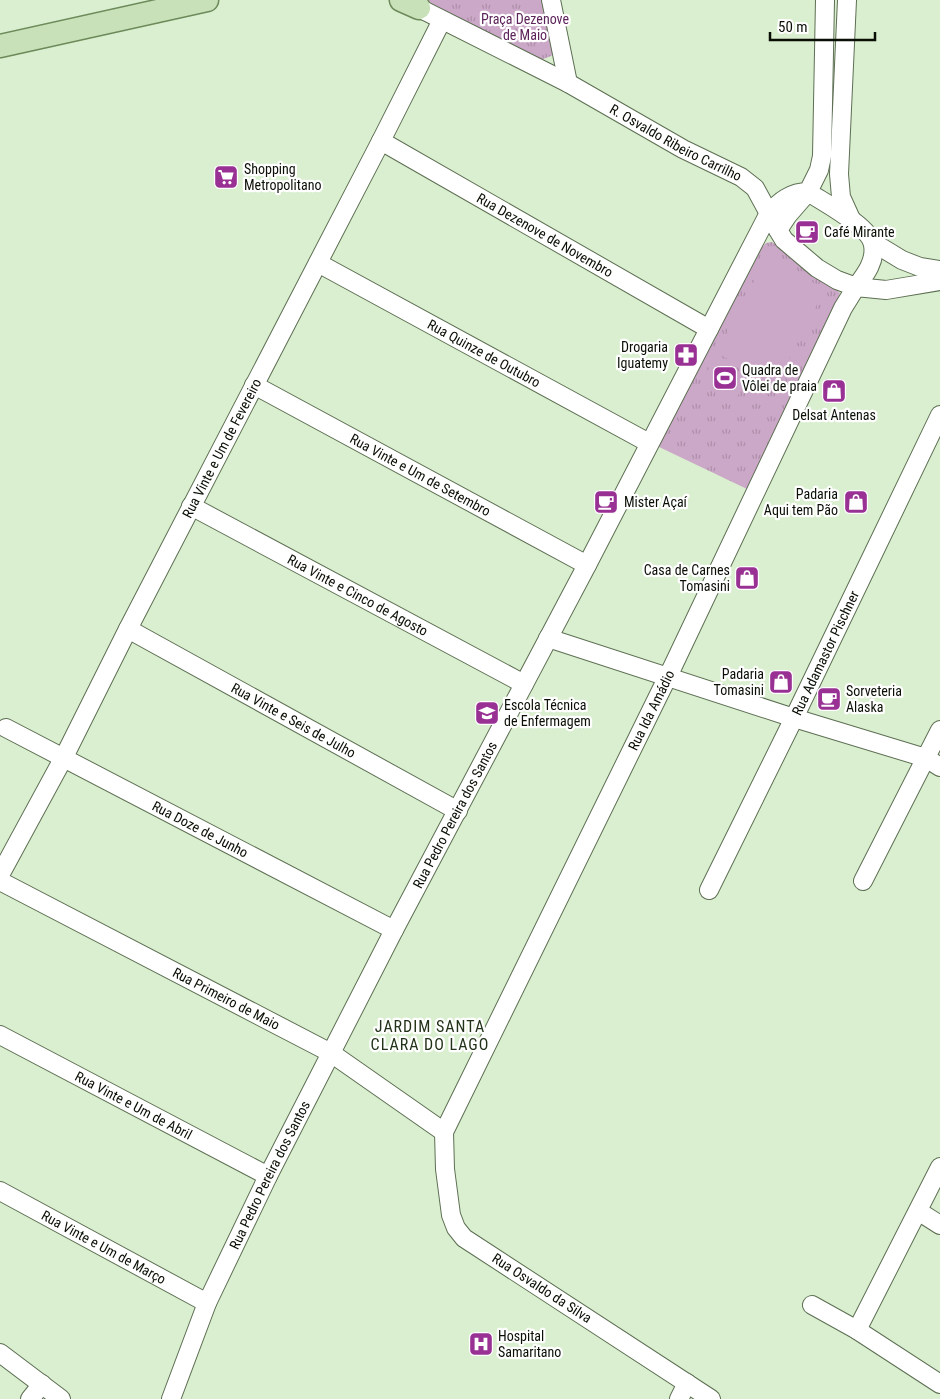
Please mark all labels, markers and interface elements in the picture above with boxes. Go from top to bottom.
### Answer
scale bar [770,10,875,42]
park label: Praça Dezenove de Maio [481,11,570,43]
text: 50 m [778,18,808,36]
street label: R. Osvaldo Ribeiro Carrilho [607,101,744,184]
place label: Shopping Metropolitano [244,161,321,193]
supermarket icon: Shopping Metropolitano [213,164,239,190]
street label: Rua Dezenove de Novembro [474,190,616,280]
cafe icon: Café Mirante [794,219,820,245]
place label: Café Mirante [824,224,895,240]
street label: Rua Quinze de Outubro [425,316,543,390]
place label: Drogaria Iguatemy [617,339,668,371]
pharmacy icon: Drogaria Iguatemy [673,342,699,368]
place label: Quadra de Vôlei de praia [742,362,817,394]
sports icon: Quadra de Vôlei de praia [712,365,738,391]
street label: Rua Vinte e Um de Fevereiro [179,376,264,521]
shop icon: Delsat Antenas [821,378,847,404]
place label: Delsat Antenas [792,407,876,423]
street label: Rua Vinte e Um de Setembro [347,430,493,519]
place label: Padaria Aqui tem Pão [764,486,838,518]
cafe icon: Mister Açaí [593,489,619,515]
shop icon: Padaria Aqui tem Pão [843,489,869,515]
place label: Mister Açaí [624,494,688,510]
street label: Rua Vinte e Cinco de Agosto [285,551,430,639]
place label: Casa de Carnes Tomasini [644,562,730,594]
shop icon: Casa de Carnes Tomasini [734,565,760,591]
street label: Rua Adamastor Pischner [789,588,862,718]
place label: Padaria Tomasini [714,666,764,698]
street label: Rua Ida Amádio [625,668,678,753]
shop icon: Padaria Tomasini [768,669,794,695]
street label: Rua Vinte e Seis de Julho [228,680,359,761]
place label: Sorveteria Alaska [846,683,902,715]
cafe icon: Sorveteria Alaska [816,686,842,712]
place label: Escola Técnica de Enfermagem [504,697,591,729]
school or university icon: Escola Técnica de Enfermagem [474,700,500,726]
street label: Rua Pedro Pereira dos Santos [410,739,500,891]
street label: Rua Doze de Junho [150,798,251,861]
street label: Rua Primeiro de Maio [170,964,282,1033]
district label: JARDIM SANTA CLARA DO LAGO [371,1017,489,1054]
street label: Rua Vinte e Um de Abril [72,1068,195,1143]
street label: Rua Pedro Pereira dos Santos [226,1098,313,1252]
street label: Rua Vinte e Um de Março [39,1207,169,1287]
street label: Rua Osvaldo da Silva [489,1250,595,1326]
place label: Hospital Samaritano [498,1328,561,1360]
hospital icon: Hospital Samaritano [468,1331,494,1357]

